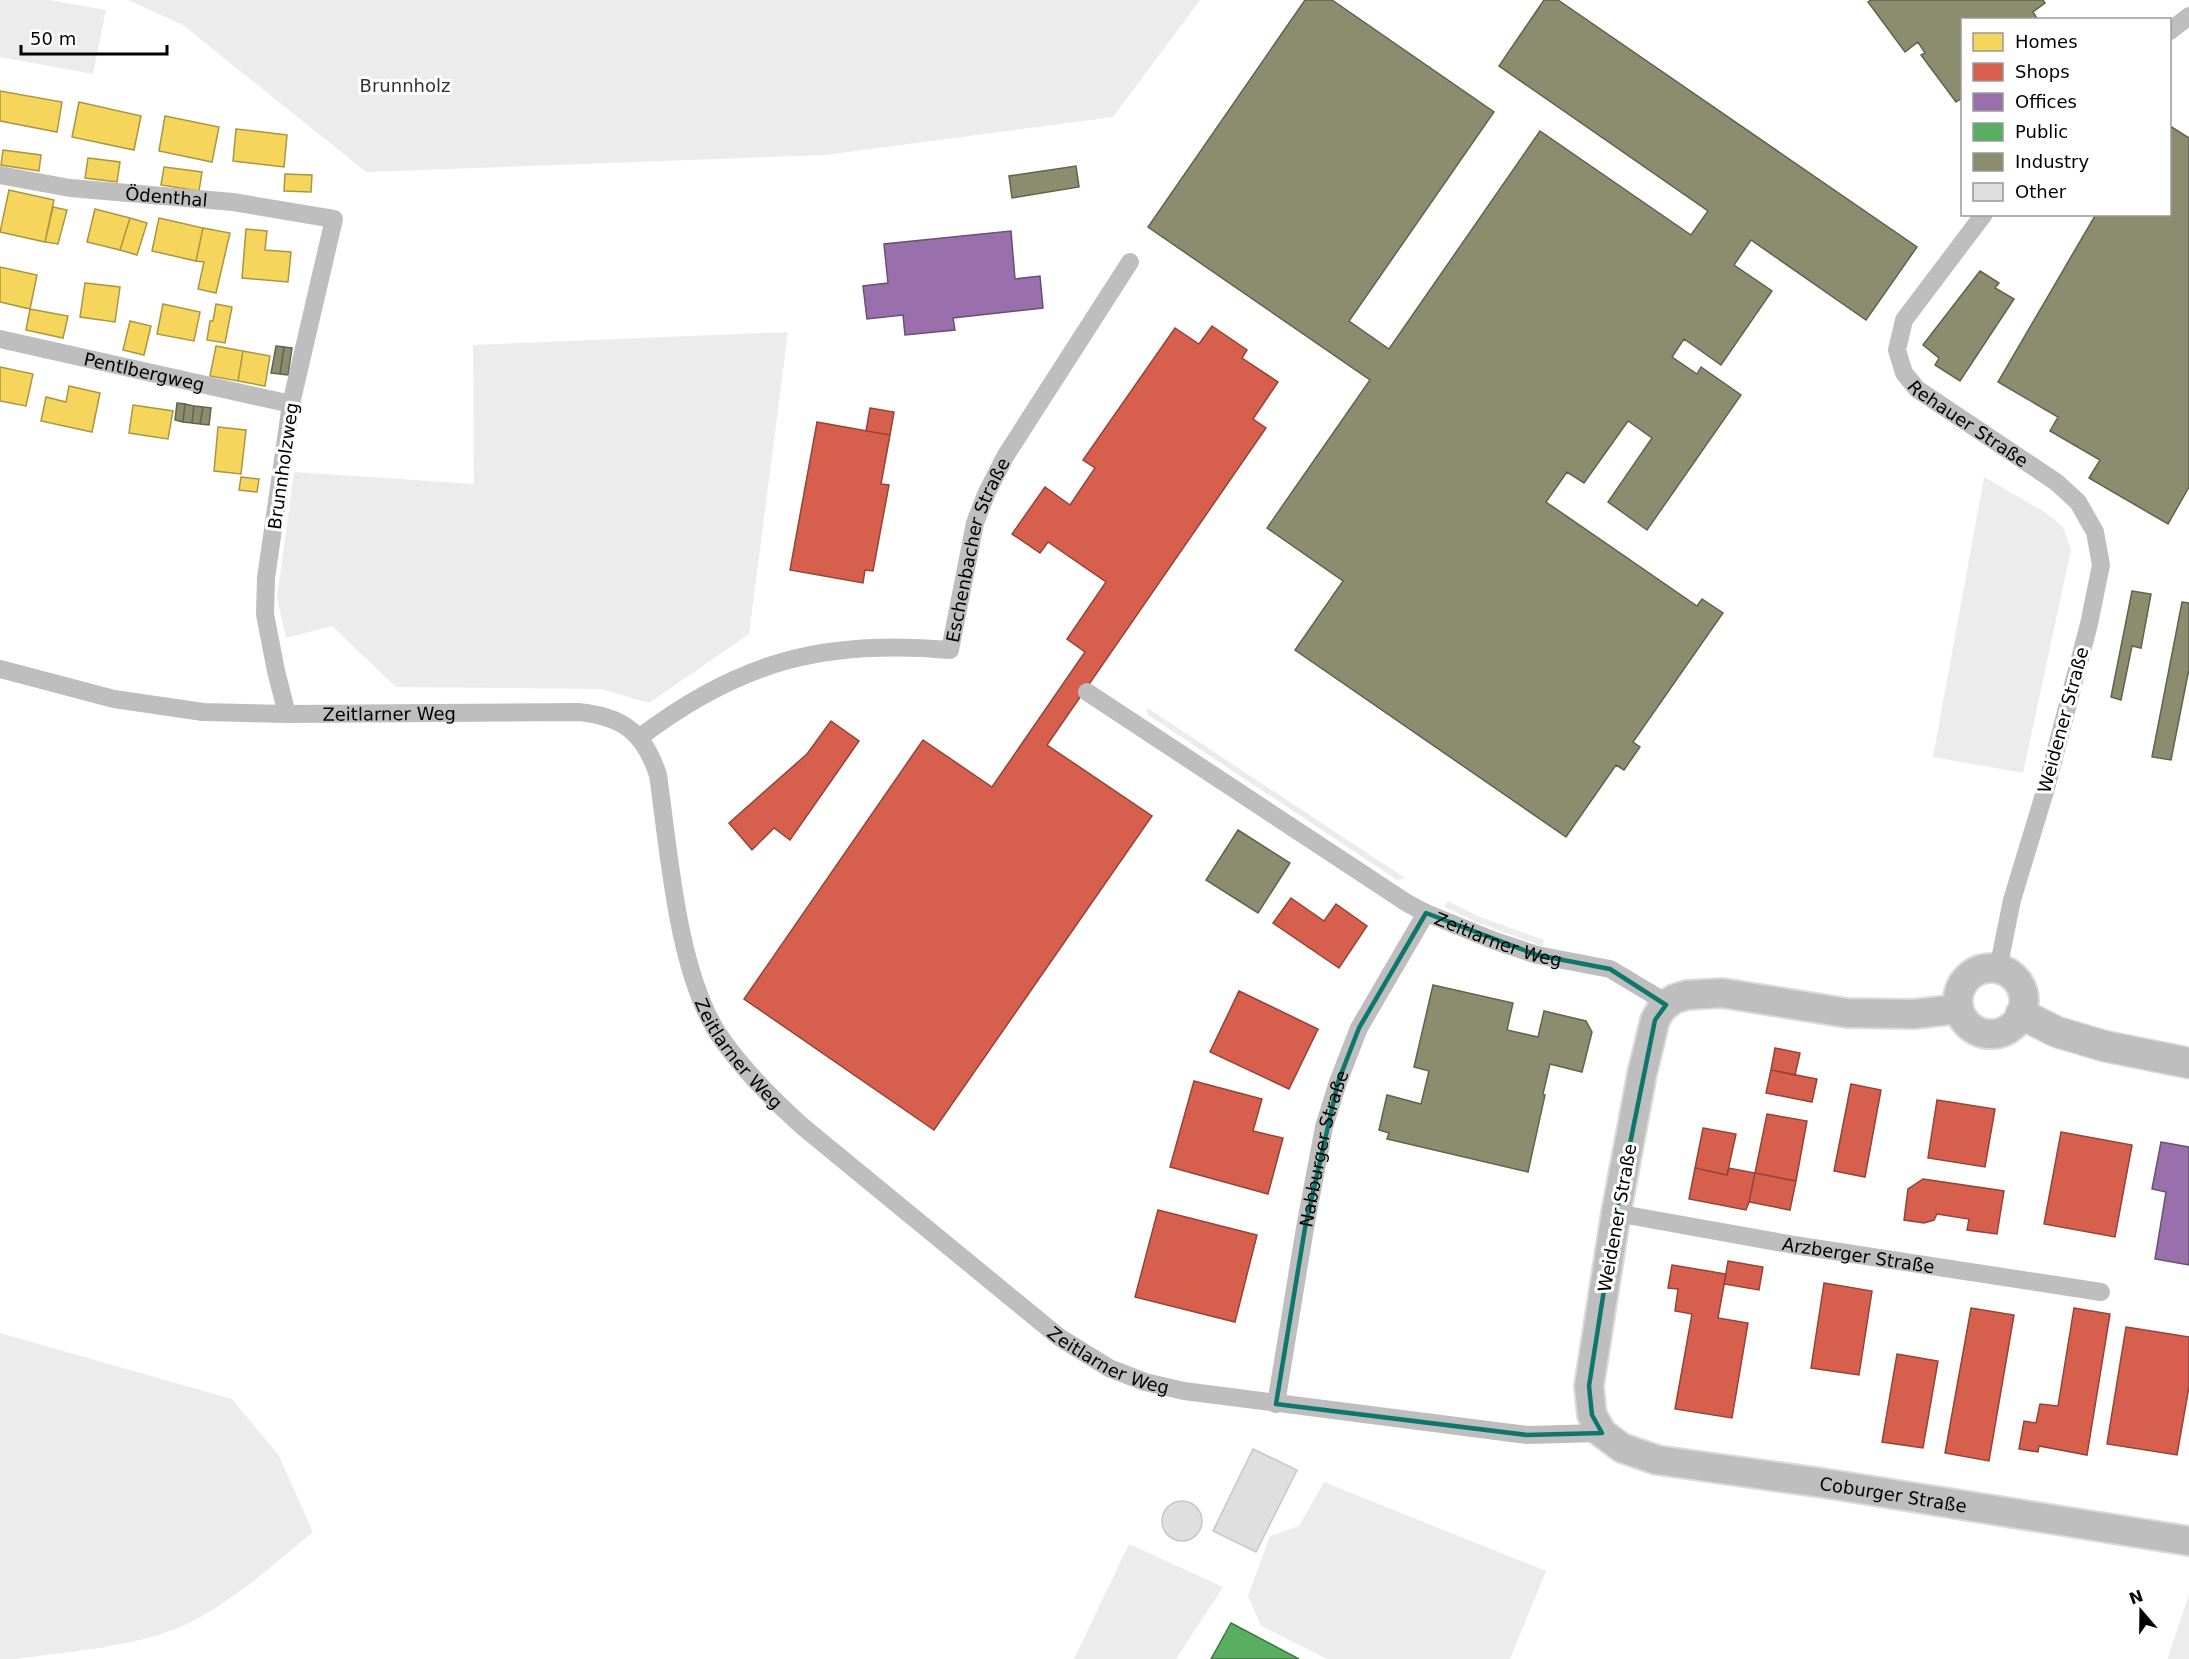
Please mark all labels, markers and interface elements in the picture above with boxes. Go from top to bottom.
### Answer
scale bar [21,18,166,56]
legend [1961,18,2171,216]
text: 50 m [30,28,76,49]
text: Homes [2015,31,2078,52]
text: Shops [2015,61,2070,82]
park label: Brunnholz [360,75,450,96]
text: Offices [2015,91,2077,112]
text: Public [2015,121,2068,142]
text: Industry [2015,151,2089,172]
text: Other [2015,181,2067,202]
street label: Ödenthal [124,182,209,210]
street label: Pentlbergweg [82,348,207,395]
street label: Rehauer Straße [1904,376,2032,471]
street label: Brunnholzweg [264,401,302,531]
street label: Eschenbacher Straße [941,454,1013,644]
street label: Weidener Straße [2033,645,2093,795]
street label: Zeitlarner Weg [322,702,456,724]
street label: Zeitlarner Weg [1432,907,1564,970]
street label: Zeitlarner Weg [691,995,787,1113]
street label: Nabburger Straße [1295,1067,1352,1229]
street label: Weidener Straße [1594,1142,1640,1294]
street label: Arzberger Straße [1781,1233,1936,1277]
street label: Zeitlarner Weg [1044,1322,1171,1398]
street label: Coburger Straße [1818,1472,1968,1516]
north arrow [2111,1581,2171,1641]
text: N [2126,1586,2146,1609]

